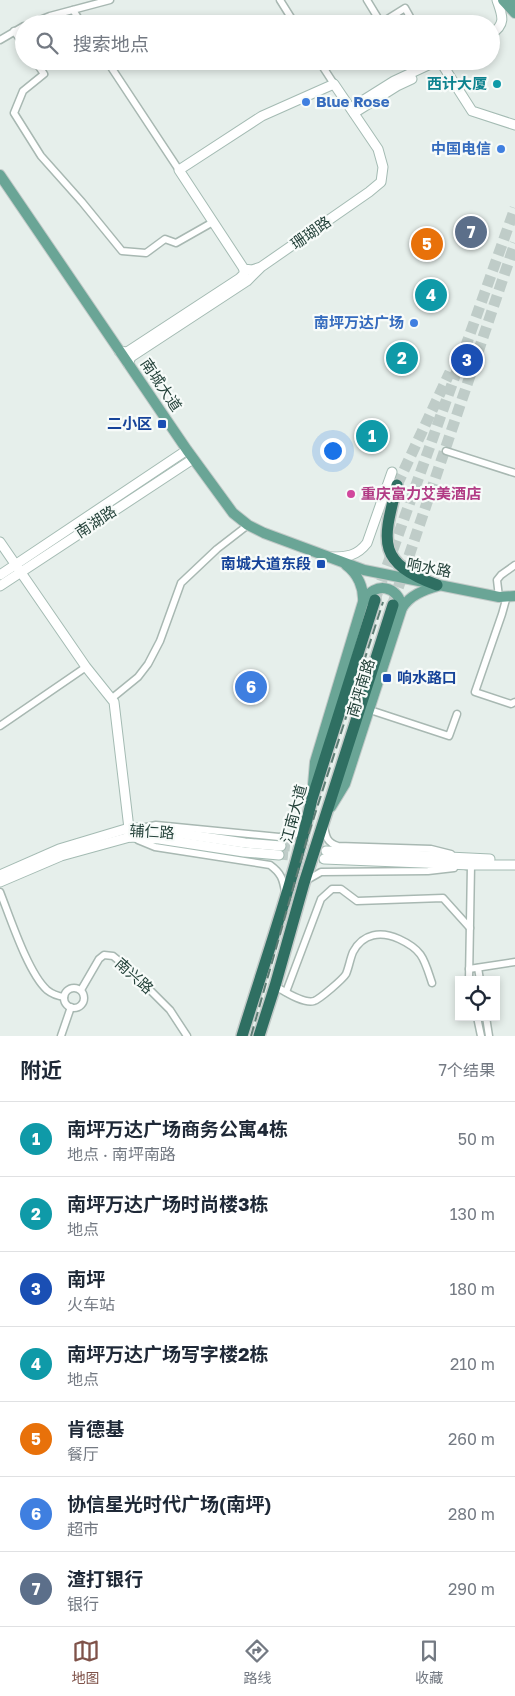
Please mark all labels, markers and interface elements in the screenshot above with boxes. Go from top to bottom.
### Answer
search box [15,15,500,70]
icon: search [33,29,61,57]
text: 搜索地点 [73,32,149,55]
place label: 西计大厦 [427,74,487,92]
marker: 西计大厦 [491,78,503,90]
place label: Blue Rose [316,92,390,110]
marker: Blue Rose [300,96,312,108]
place label: 中国电信 [431,139,491,157]
marker: 中国电信 [495,143,507,155]
street label: 珊瑚路 [287,212,334,252]
pin: 7 [455,213,487,251]
pin: 5 [411,225,443,263]
pin: 4 [415,276,447,314]
place label: 南坪万达广场 [314,313,404,331]
marker: 南坪万达广场 [408,317,420,329]
pin: 2 [386,339,418,377]
pin: 3 [451,341,483,379]
street label: 南城大道 [138,355,186,414]
place label: 二小区 [107,414,152,432]
pin: 1 [356,417,388,455]
marker: 二小区 [156,418,168,430]
your location [320,438,346,464]
place label: 重庆富力艾美酒店 [361,484,481,502]
marker: 重庆富力艾美酒店 [345,488,357,500]
street label: 南湖路 [72,501,119,541]
place label: 南城大道东段 [221,554,311,572]
street label: 响水路 [405,554,453,580]
marker: 南城大道东段 [315,558,327,570]
street label: 南坪南路 [343,656,377,719]
pin: 6 [235,668,267,706]
place label: 响水路口 [397,668,457,686]
marker: 响水路口 [381,672,393,684]
street label: 江南大道 [277,782,309,845]
street label: 辅仁路 [129,821,175,841]
street label: 南兴路 [112,954,157,997]
map controls [455,976,500,1021]
button: locate [455,976,500,1021]
text: 附近 [20,1057,62,1083]
text: 7个结果 [439,1060,495,1080]
text: 南坪万达广场商务公寓4栋 [67,1117,288,1140]
text: 1 [32,1129,40,1149]
text: 50 m [458,1129,495,1149]
text: 地点 · 南坪南路 [67,1144,176,1164]
text: 南坪万达广场时尚楼3栋 [67,1192,269,1215]
text: 2 [31,1204,41,1224]
text: 130 m [450,1204,495,1224]
text: 地点 [67,1219,99,1239]
text: 南坪 [67,1267,105,1290]
text: 3 [31,1279,41,1299]
text: 180 m [449,1279,495,1299]
text: 火车站 [67,1294,115,1314]
text: 南坪万达广场写字楼2栋 [67,1342,269,1365]
text: 4 [31,1354,41,1374]
text: 210 m [450,1354,495,1374]
text: 地点 [67,1369,99,1389]
text: 肯德基 [67,1417,124,1440]
text: 5 [31,1429,41,1449]
text: 260 m [448,1429,495,1449]
text: 餐厅 [67,1444,99,1464]
text: 协信星光时代广场(南坪) [67,1492,271,1515]
text: 6 [31,1504,41,1524]
text: 280 m [448,1504,495,1524]
text: 超市 [67,1519,99,1539]
text: 渣打银行 [67,1567,143,1590]
text: 7 [32,1579,40,1599]
text: 290 m [448,1579,495,1599]
text: 银行 [67,1594,99,1614]
tab: 地图 [72,1637,100,1687]
tab: 路线 [243,1637,271,1687]
tab: 收藏 [415,1637,443,1687]

